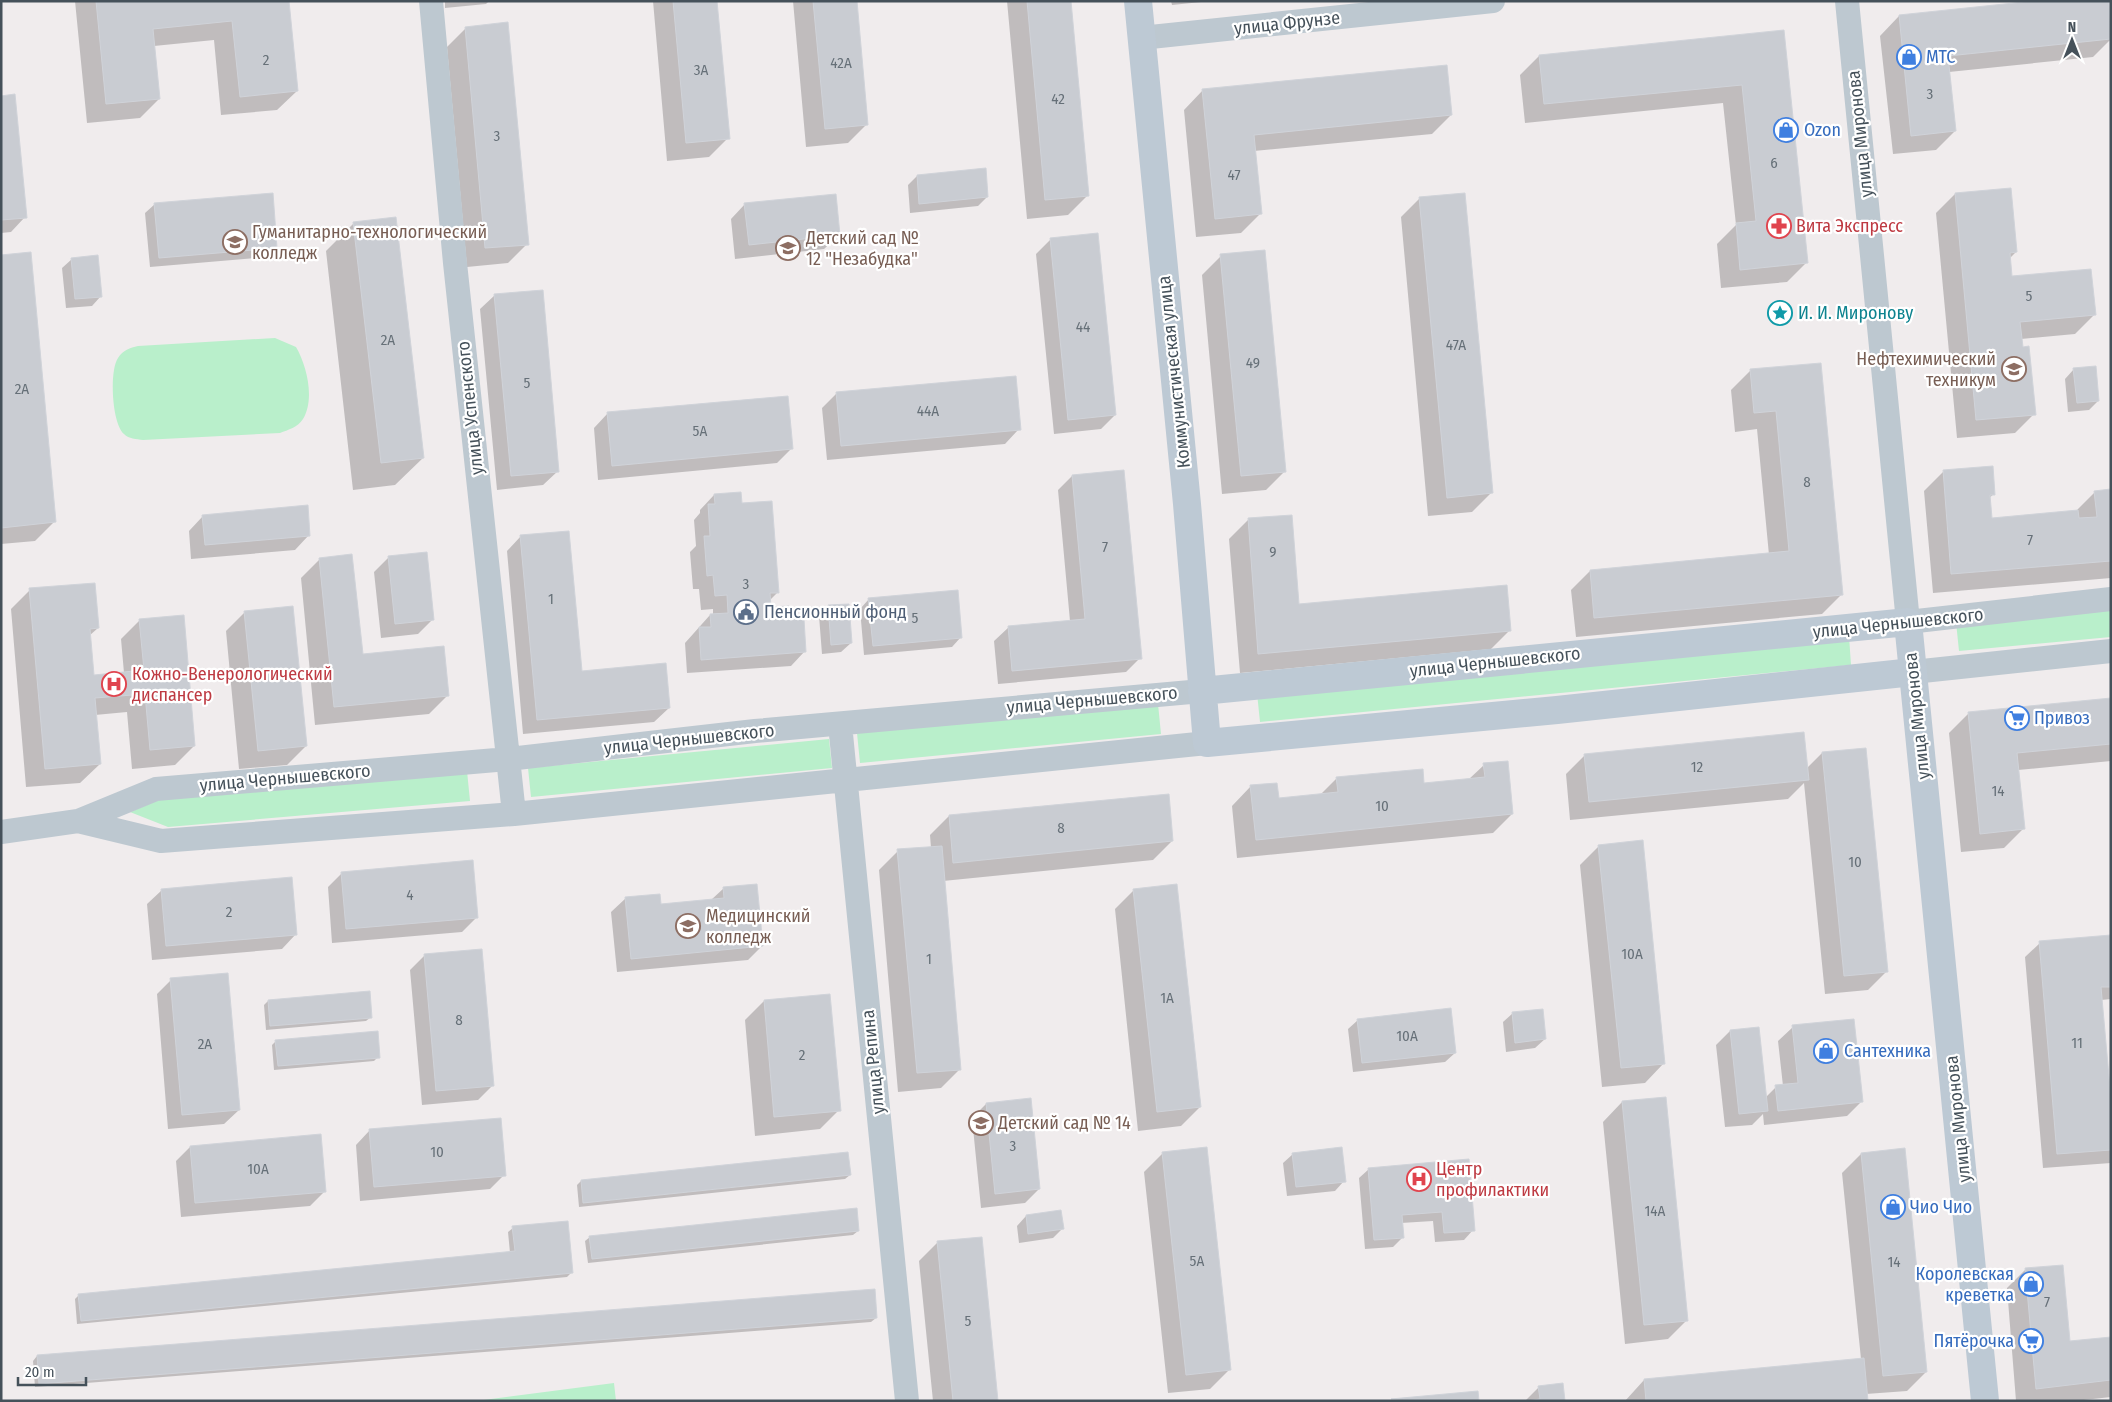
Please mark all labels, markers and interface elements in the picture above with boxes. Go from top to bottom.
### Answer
street label: улица Фрунзе [1233,6,1341,40]
north arrow [2047,15,2097,65]
text: N [2068,19,2076,36]
shop icon: МТС [1896,44,1922,70]
place label: МТС [1926,46,1955,68]
house number: 2 [263,51,270,69]
house number: 42А [830,54,852,72]
house number: 3А [694,61,708,79]
street label: улица Миронова [1842,69,1878,199]
house number: 3 [1927,85,1934,103]
house number: 42 [1051,90,1065,108]
shop icon: Ozon [1773,117,1799,143]
place label: Ozon [1804,119,1841,141]
house number: 3 [494,127,501,145]
house number: 6 [1770,154,1778,172]
house number: 47 [1227,166,1241,184]
pharmacy icon: Вита Экспресс [1766,213,1792,239]
place label: Вита Экспресс [1796,215,1903,237]
place label: Гуманитарно-технологический колледж [252,221,487,264]
place label: Детский сад № 12 "Незабудка" [805,227,919,270]
school or university icon: Гуманитарно-технологический колледж [222,229,248,255]
school or university icon: Детский сад № 12 "Незабудка" [775,235,801,261]
street label: Коммунистическая улица [1153,275,1195,469]
house number: 5 [2026,287,2033,305]
place icon: И. И. Миронову [1767,300,1793,326]
place label: И. И. Миронову [1798,302,1913,324]
house number: 44 [1076,318,1090,336]
house number: 2А [381,331,395,349]
house number: 47А [1446,336,1466,354]
street label: улица Успенского [452,340,488,476]
place label: Нефтехимический техникум [1856,348,1996,391]
house number: 49 [1246,354,1260,372]
school or university icon: Нефтехимический техникум [2001,356,2027,382]
house number: 5 [524,374,531,392]
house number: 2А [15,380,29,398]
house number: 44А [917,402,939,420]
house number: 5А [693,422,707,440]
house number: 8 [1803,473,1811,491]
house number: 7 [2027,531,2033,549]
house number: 7 [1102,538,1108,556]
house number: 9 [1269,543,1277,561]
house number: 3 [743,575,750,593]
house number: 1 [548,590,554,608]
public building icon: Пенсионный фонд [733,599,759,625]
place label: Пенсионный фонд [764,601,907,623]
street label: улица Чернышевского [1812,603,1984,643]
house number: 5 [912,609,919,627]
street label: улица Чернышевского [1409,642,1581,682]
street label: улица Миронова [1899,651,1935,781]
place label: Кожно-Венерологический диспансер [132,663,333,706]
hospital icon: Кожно-Венерологический диспансер [101,671,127,697]
street label: улица Чернышевского [1006,682,1178,718]
supermarket icon: Привоз [2004,705,2030,731]
place label: Привоз [2034,707,2090,729]
street label: улица Чернышевского [603,719,775,759]
house number: 12 [1691,758,1704,776]
street label: улица Чернышевского [199,760,371,796]
house number: 14 [1991,782,2005,800]
house number: 10 [1375,797,1389,815]
house number: 8 [1057,819,1065,837]
house number: 10 [1848,853,1862,871]
house number: 4 [406,886,414,904]
house number: 2 [226,903,233,921]
place label: Медицинский колледж [706,905,811,948]
school or university icon: Медицинский колледж [675,913,701,939]
house number: 10А [1621,945,1643,963]
house number: 1 [926,950,932,968]
house number: 1А [1160,989,1174,1007]
street label: улица Репина [857,1009,889,1115]
house number: 8 [455,1011,463,1029]
house number: 10А [1396,1027,1418,1045]
house number: 11 [2071,1034,2083,1052]
house number: 2А [198,1035,212,1053]
shop icon: Сантехника [1813,1038,1839,1064]
place label: Сантехника [1844,1040,1931,1062]
house number: 2 [799,1046,806,1064]
street label: улица Миронова [1940,1054,1976,1184]
school or university icon: Детский сад № 14 [968,1110,994,1136]
place label: Детский сад № 14 [997,1112,1131,1134]
house number: 3 [1010,1137,1017,1155]
house number: 10 [430,1143,444,1161]
place label: Центр профилактики [1436,1158,1549,1201]
house number: 10А [247,1160,269,1178]
hospital icon: Центр профилактики [1406,1166,1432,1192]
shop icon: Чио Чио [1880,1194,1906,1220]
place label: Чио Чио [1910,1196,1972,1218]
house number: 14А [1644,1202,1666,1220]
house number: 5А [1190,1252,1204,1270]
house number: 14 [1887,1253,1901,1271]
place label: Королевская креветка [1916,1263,2014,1306]
shop icon: Королевская креветка [2018,1271,2044,1297]
house number: 7 [2044,1293,2050,1311]
house number: 5 [965,1312,972,1330]
supermarket icon: Пятёрочка [2018,1328,2044,1354]
place label: Пятёрочка [1934,1330,2014,1352]
scale bar [18,1354,85,1386]
text: 20 m [25,1363,55,1381]

